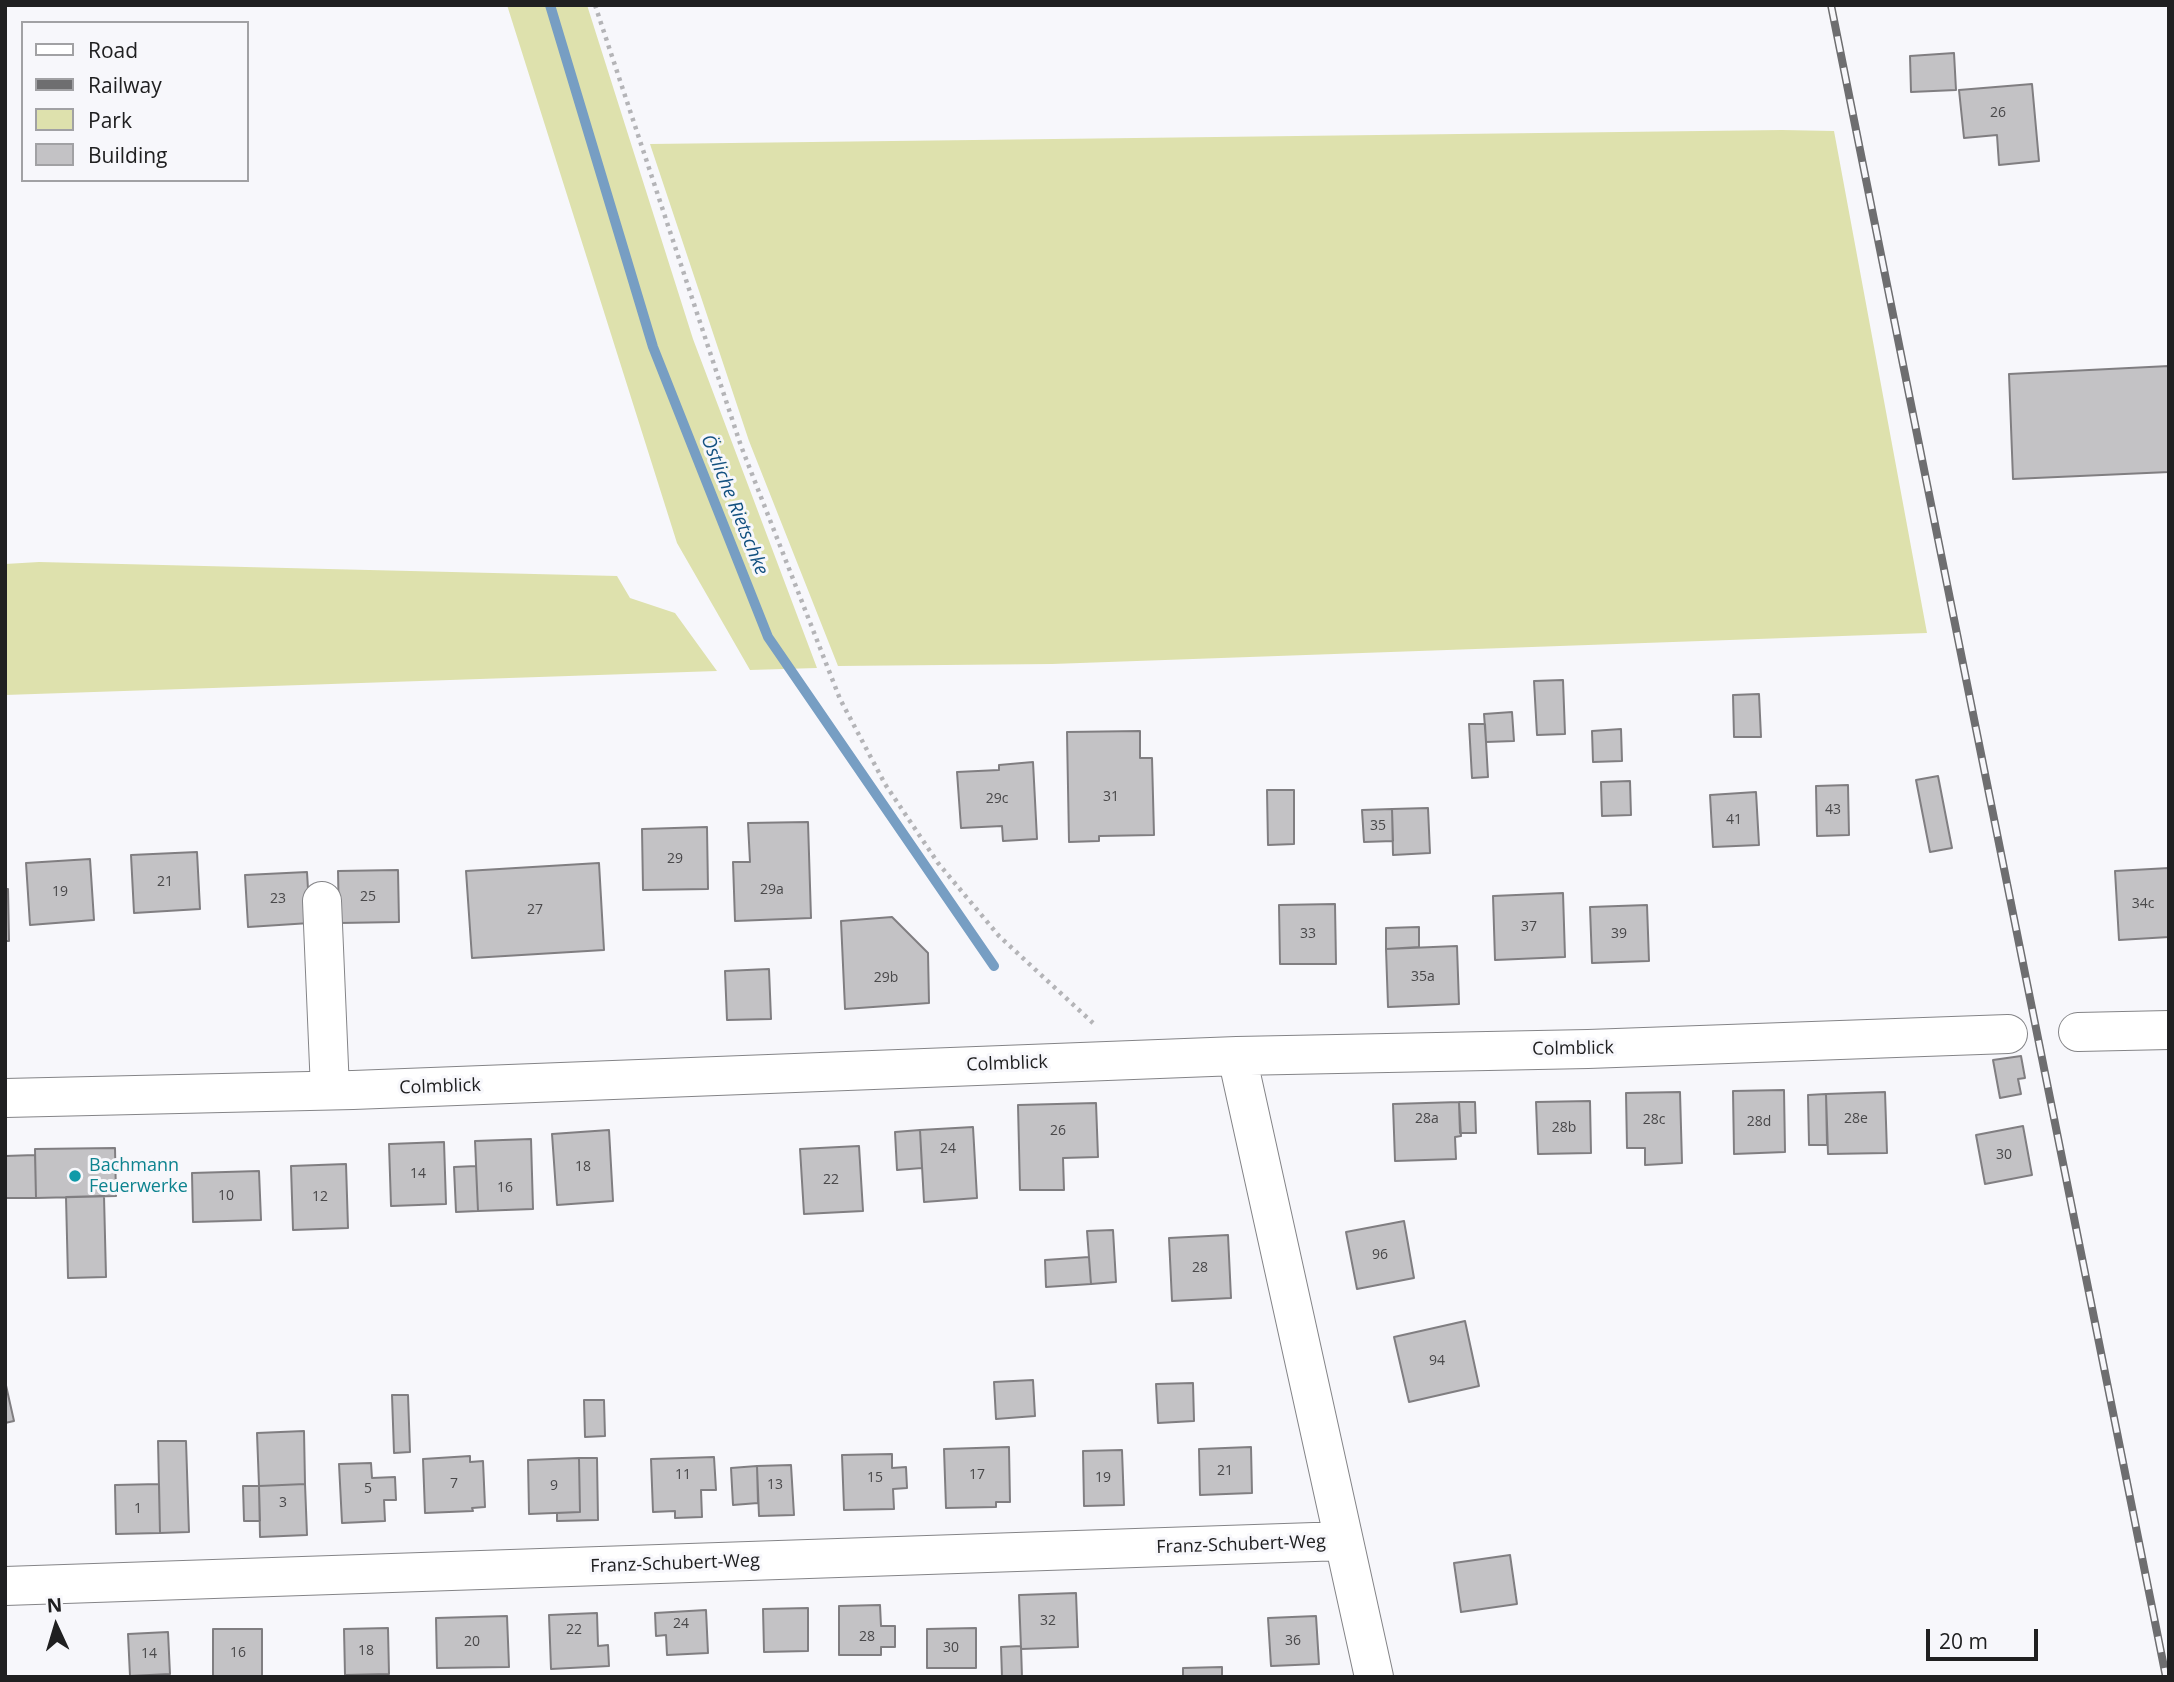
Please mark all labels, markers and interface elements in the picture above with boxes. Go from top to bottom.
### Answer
legend [21,21,248,182]
text: Road [88,36,138,64]
text: Railway [88,71,162,99]
house number: 26 [1990,105,2006,121]
text: Park [88,106,132,134]
text: Building [88,141,167,169]
water label: Östliche Rietschke [695,431,773,579]
house number: 31 [1103,789,1119,805]
house number: 29c [986,791,1008,807]
house number: 43 [1825,802,1841,818]
house number: 41 [1726,812,1742,828]
house number: 35 [1370,818,1386,834]
house number: 29 [667,851,683,867]
house number: 21 [157,874,173,890]
house number: 29a [760,882,784,898]
house number: 19 [52,884,68,900]
house number: 25 [360,889,376,905]
house number: 23 [270,891,286,907]
house number: 34c [2132,896,2154,912]
house number: 27 [527,902,543,918]
house number: 37 [1521,919,1537,935]
house number: 33 [1300,926,1316,942]
house number: 39 [1611,926,1627,942]
house number: 35a [1411,969,1435,985]
house number: 29b [874,970,898,986]
street label: Colmblick [1532,1037,1614,1061]
street label: Colmblick [966,1052,1048,1076]
street label: Colmblick [399,1075,481,1099]
house number: 28a [1415,1111,1439,1127]
house number: 28e [1844,1111,1868,1127]
house number: 28c [1643,1112,1665,1128]
house number: 28d [1747,1114,1771,1130]
house number: 28b [1552,1120,1576,1136]
house number: 26 [1050,1123,1066,1139]
house number: 24 [940,1141,956,1157]
house number: 30 [1996,1147,2012,1163]
place label: Bachmann Feuerwerke [89,1155,188,1198]
house number: 18 [575,1159,591,1175]
house number: 14 [410,1166,426,1182]
marker: Bachmann Feuerwerke [67,1168,83,1184]
house number: 22 [823,1172,839,1188]
house number: 16 [497,1180,513,1196]
house number: 10 [218,1188,234,1204]
house number: 12 [312,1189,328,1205]
house number: 96 [1372,1247,1388,1263]
house number: 28 [1192,1260,1208,1276]
house number: 94 [1429,1353,1445,1369]
house number: 21 [1217,1463,1233,1479]
house number: 11 [675,1467,691,1483]
house number: 17 [969,1467,985,1483]
house number: 15 [867,1470,883,1486]
house number: 19 [1095,1470,1111,1486]
house number: 7 [450,1476,458,1492]
house number: 13 [767,1477,783,1493]
house number: 9 [550,1478,558,1494]
house number: 5 [364,1481,372,1497]
house number: 3 [279,1495,287,1511]
house number: 1 [134,1501,142,1517]
street label: Franz-Schubert-Weg [1156,1531,1326,1559]
street label: Franz-Schubert-Weg [590,1550,760,1578]
north arrow [21,1591,91,1661]
text: N [46,1592,63,1619]
house number: 32 [1040,1613,1056,1629]
house number: 24 [673,1616,689,1632]
scale bar [1929,1616,2041,1660]
house number: 22 [566,1622,582,1638]
text: 20 m [1939,1627,1988,1655]
house number: 28 [859,1629,875,1645]
house number: 36 [1285,1633,1301,1649]
house number: 20 [464,1634,480,1650]
house number: 30 [943,1640,959,1656]
house number: 18 [358,1643,374,1659]
house number: 16 [230,1645,246,1661]
house number: 14 [141,1646,157,1662]

